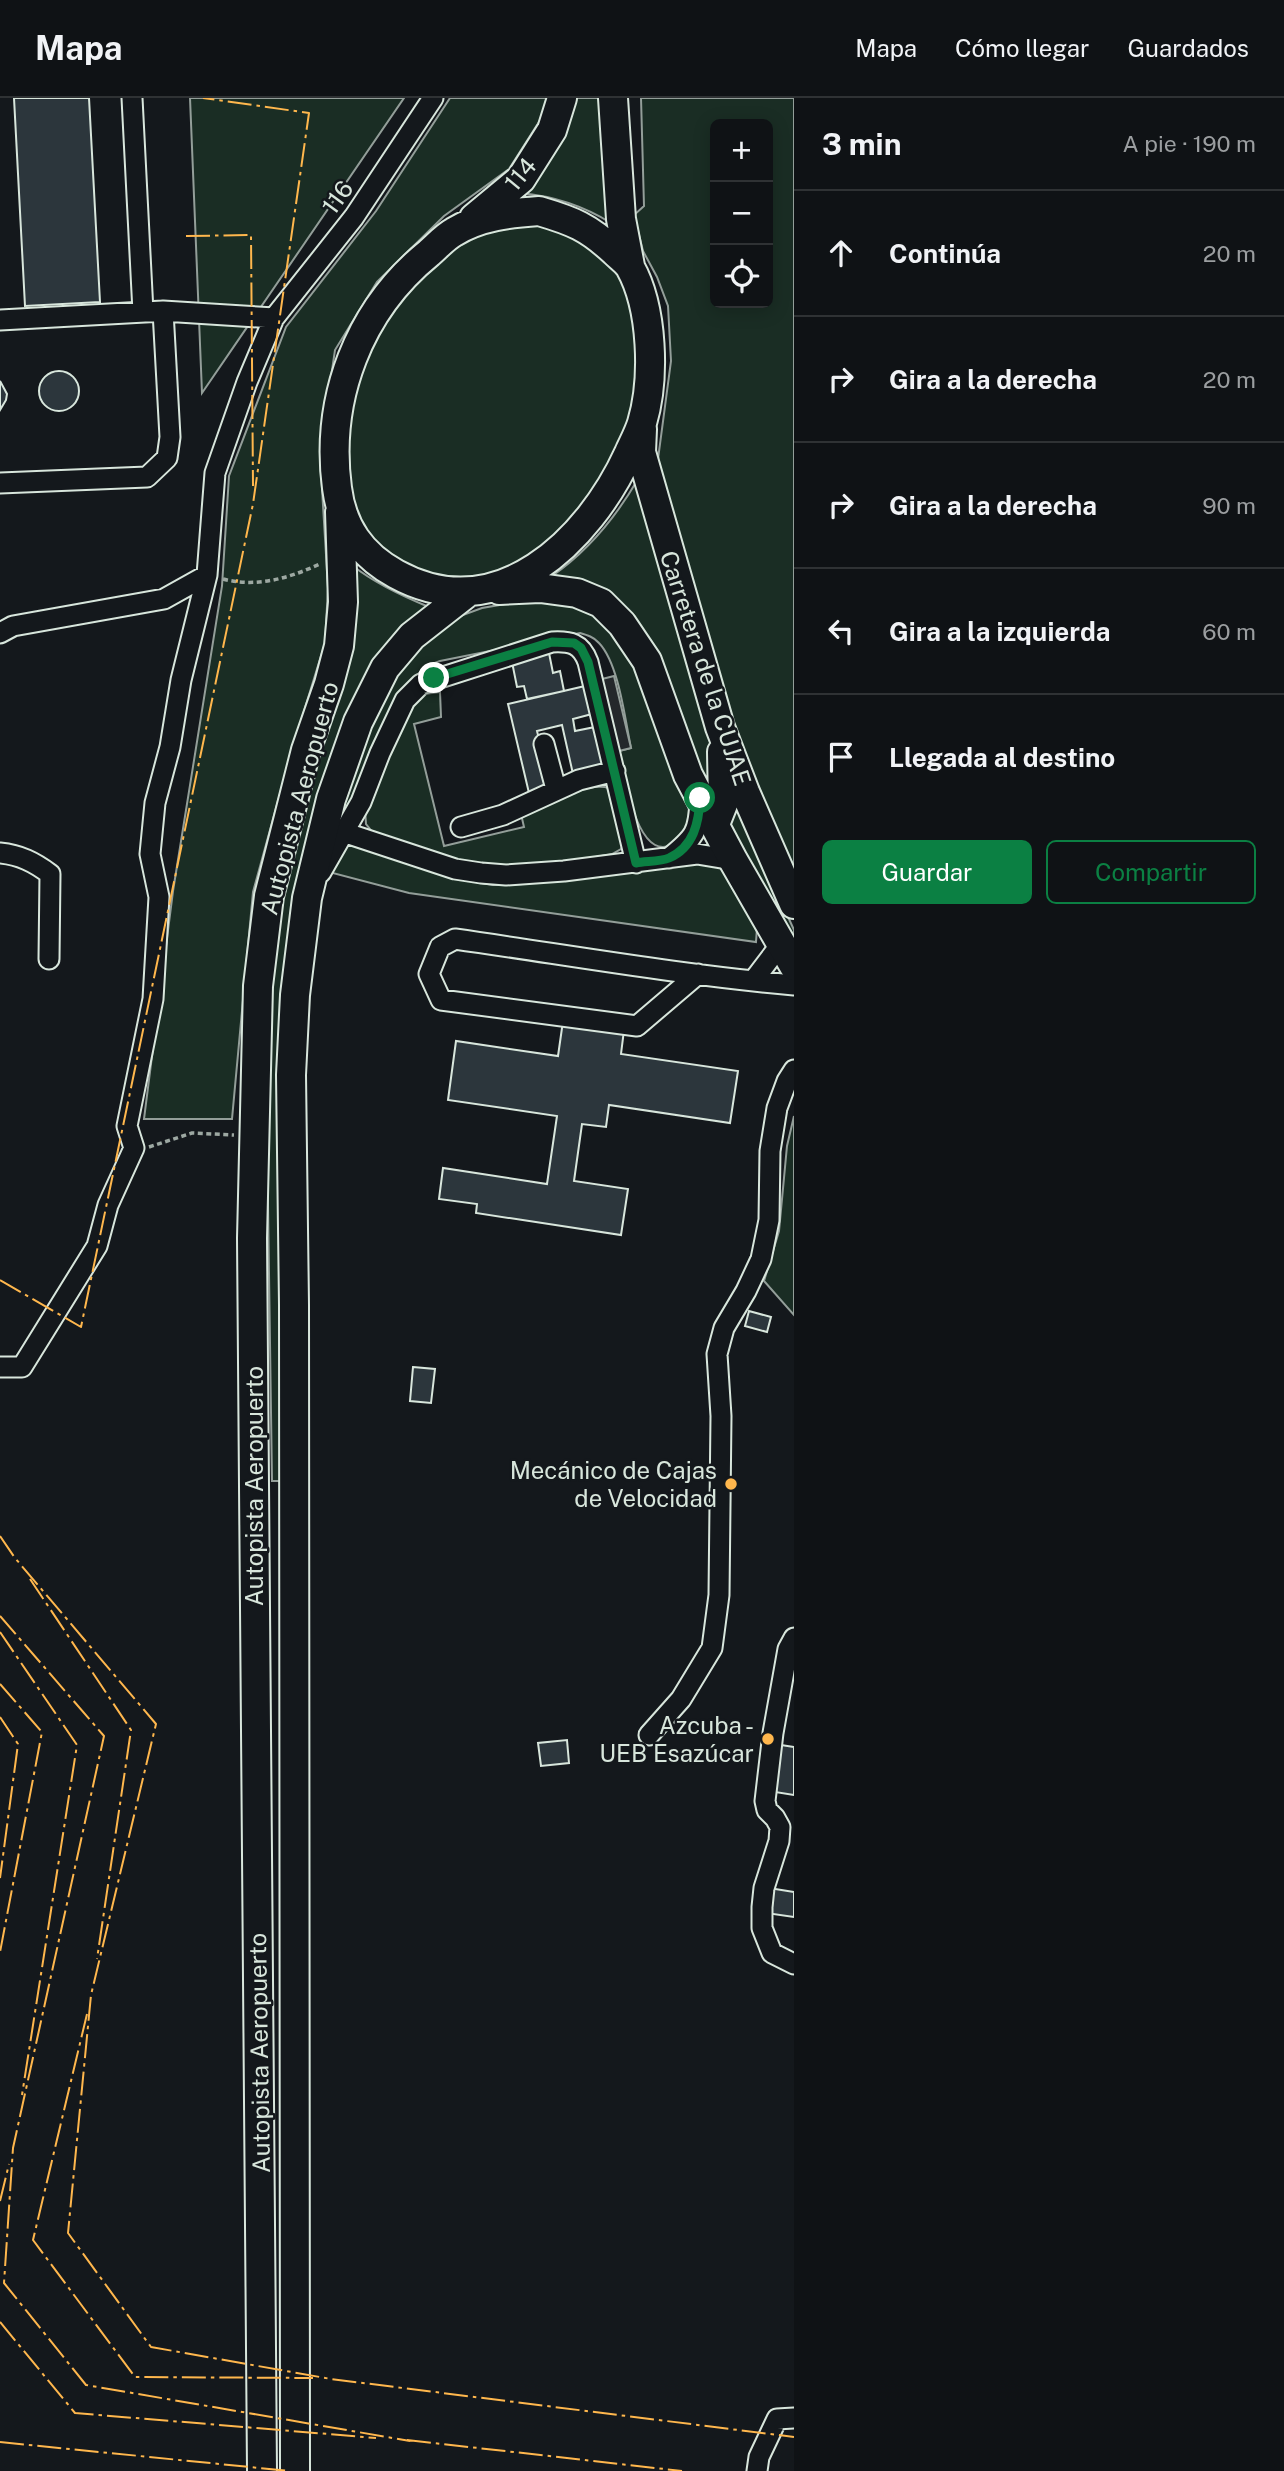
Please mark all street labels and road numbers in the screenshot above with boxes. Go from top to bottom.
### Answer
street label: 114 [498,152,542,196]
street label: 116 [316,175,358,219]
street label: Carretera de la CUJAE [655,547,757,789]
street label: Autopista Aeropuerto [254,678,344,918]
street label: Autopista Aeropuerto [240,1366,268,1606]
street label: Autopista Aeropuerto [243,1933,275,2173]

